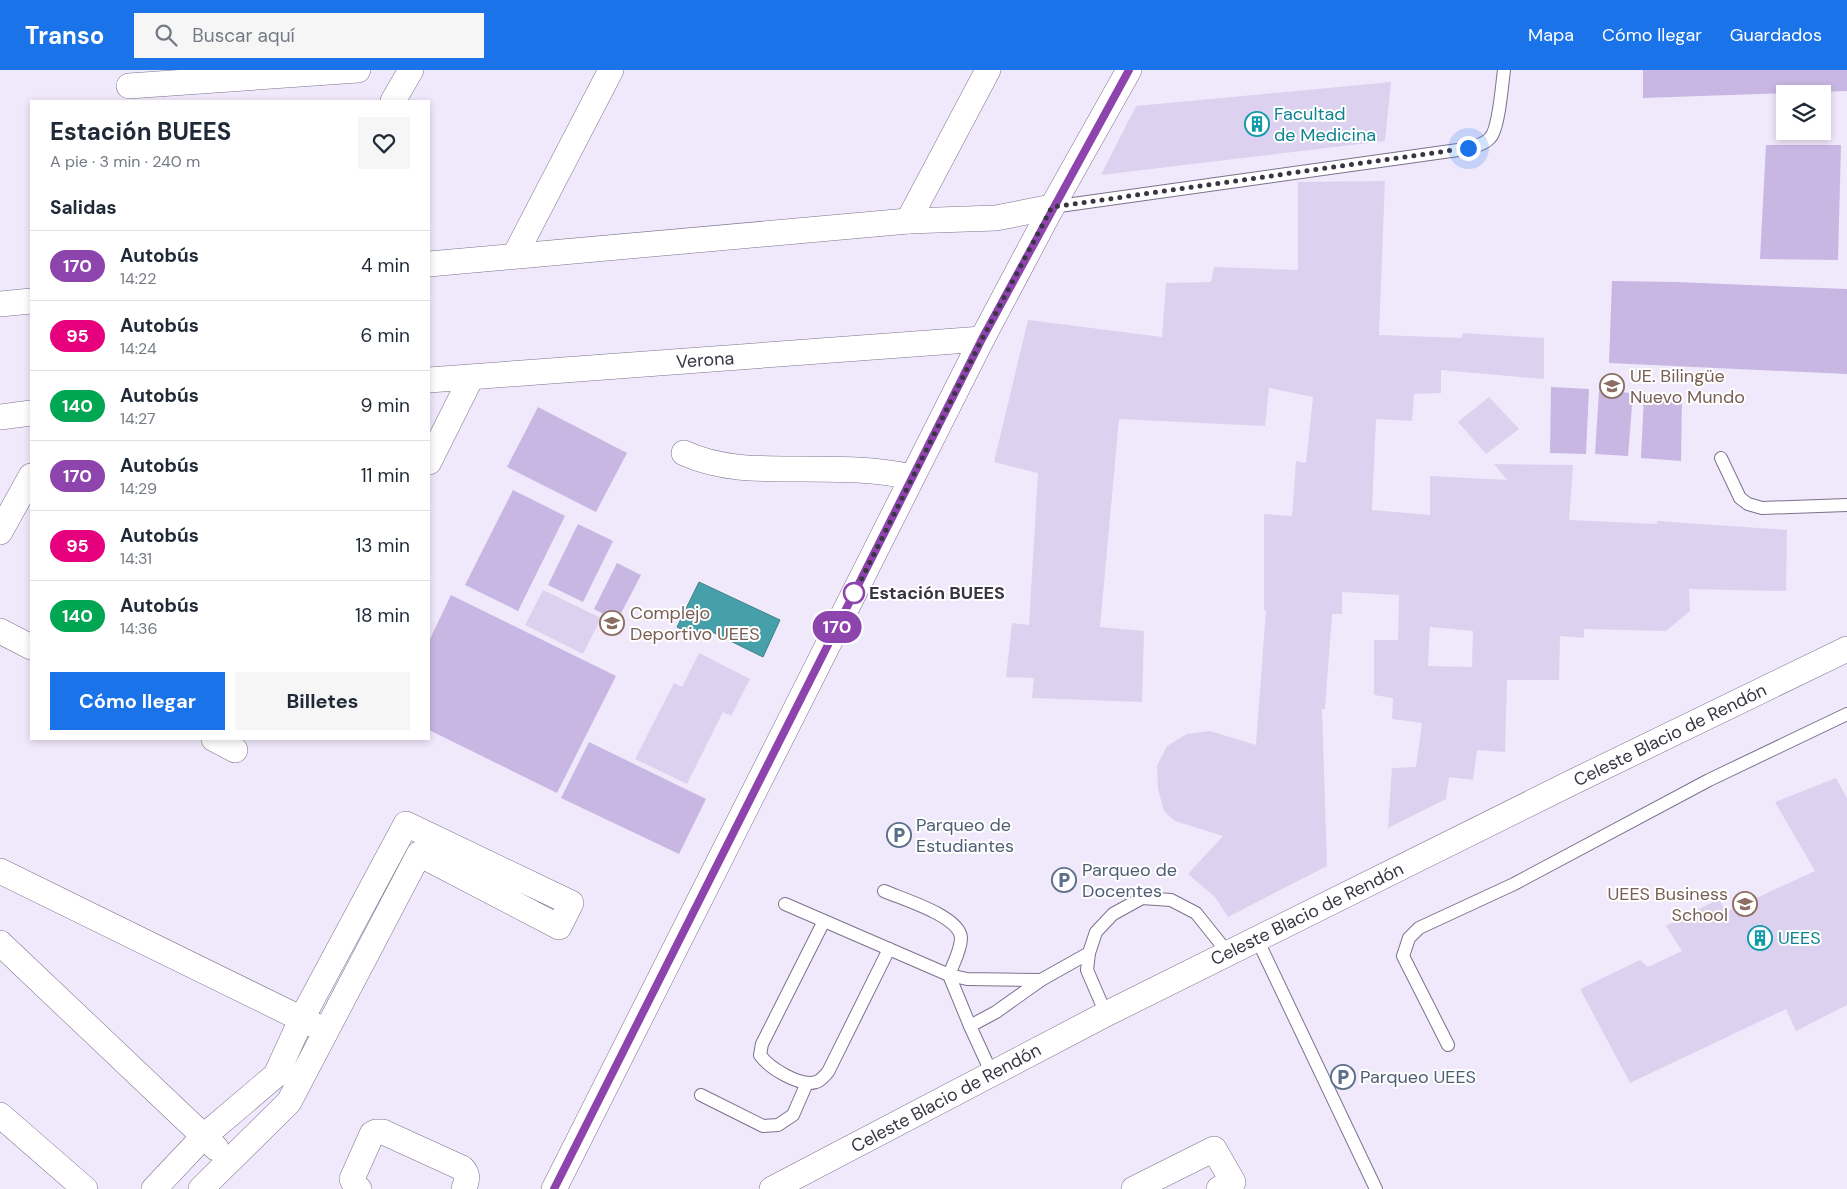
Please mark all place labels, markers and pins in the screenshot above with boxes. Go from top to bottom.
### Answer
place label: Facultad de Medicina [1274,102,1376,147]
building icon: Facultad de Medicina [1244,111,1270,137]
place label: UE. Bilingüe Nuevo Mundo [1630,364,1745,409]
school or university icon: UE. Bilingüe Nuevo Mundo [1599,373,1625,399]
place label: Estación BUEES [869,581,1005,605]
marker: Estación BUEES [843,582,865,604]
place label: Complejo Deportivo UEES [630,601,760,646]
school or university icon: Complejo Deportivo UEES [599,610,625,636]
place label: Parqueo de Estudiantes [916,813,1014,858]
parking icon: Parqueo de Estudiantes [886,822,912,848]
place label: Parqueo de Docentes [1082,858,1177,903]
parking icon: Parqueo de Docentes [1051,867,1077,893]
place label: UEES Business School [1607,882,1728,927]
school or university icon: UEES Business School [1732,891,1758,917]
building icon: UEES [1747,925,1773,951]
place label: UEES [1778,926,1821,950]
parking icon: Parqueo UEES [1330,1064,1356,1090]
place label: Parqueo UEES [1360,1065,1476,1089]

